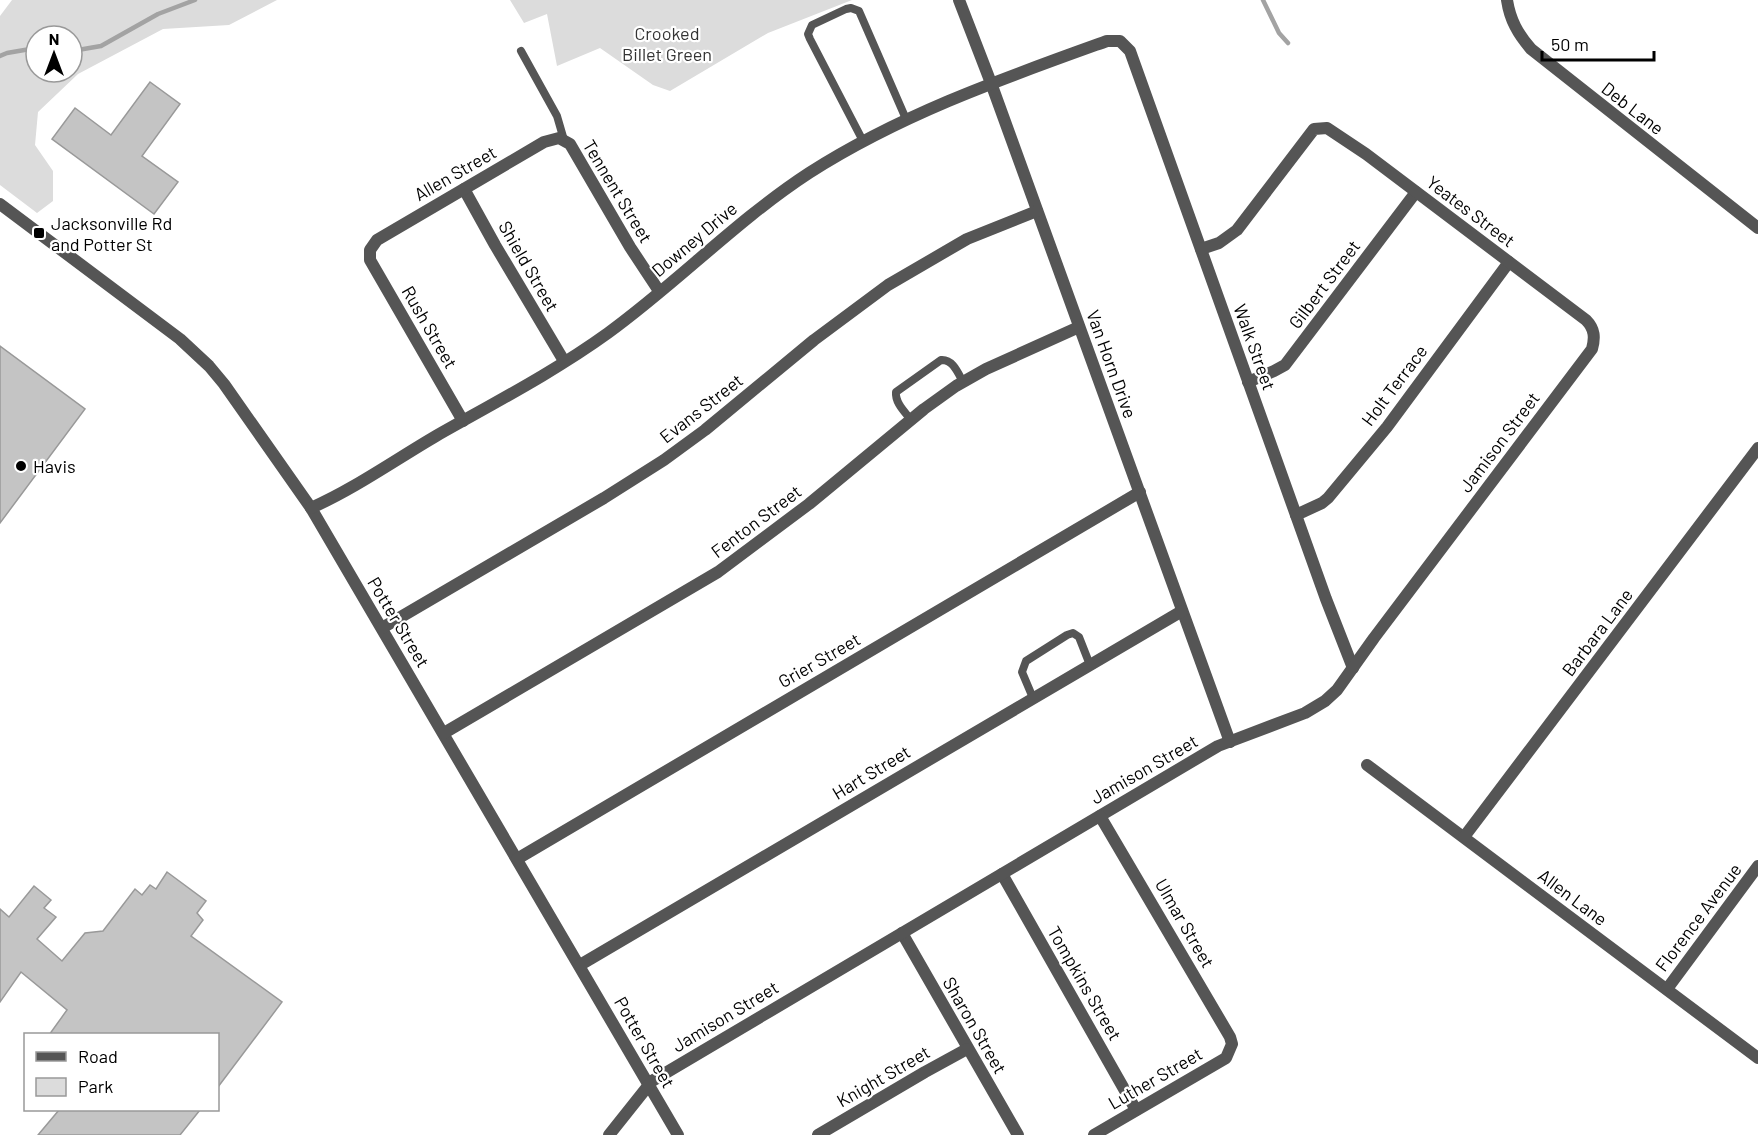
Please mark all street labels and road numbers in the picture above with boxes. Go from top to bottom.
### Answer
street label: Deb Lane [1598,77,1668,139]
street label: Tennent Street [579,135,657,247]
street label: Allen Street [410,141,500,205]
street label: Yeates Street [1423,171,1519,251]
street label: Downey Drive [647,197,741,281]
street label: Shield Street [494,217,564,315]
street label: Gilbert Street [1284,235,1364,333]
street label: Rush Street [398,282,462,372]
street label: Walk Street [1229,301,1281,393]
street label: Van Horn Drive [1082,307,1142,421]
street label: Holt Terrace [1356,340,1432,430]
street label: Evans Street [655,369,747,447]
street label: Jamison Street [1454,387,1544,497]
street label: Fenton Street [707,480,805,562]
street label: Potter Street [363,573,435,671]
street label: Barbara Lane [1557,584,1637,680]
street label: Grier Street [774,628,864,692]
street label: Jamison Street [1087,729,1201,809]
street label: Hart Street [828,740,914,804]
street label: Florence Avenue [1650,859,1746,975]
street label: Allen Lane [1534,864,1612,930]
street label: Ulmar Street [1151,875,1219,971]
street label: Tompkins Street [1043,922,1127,1044]
street label: Sharon Street [938,973,1012,1077]
street label: Jamison Street [668,976,782,1056]
street label: Potter Street [610,992,680,1092]
street label: Knight Street [833,1040,933,1112]
street label: Luther Street [1104,1042,1206,1114]

